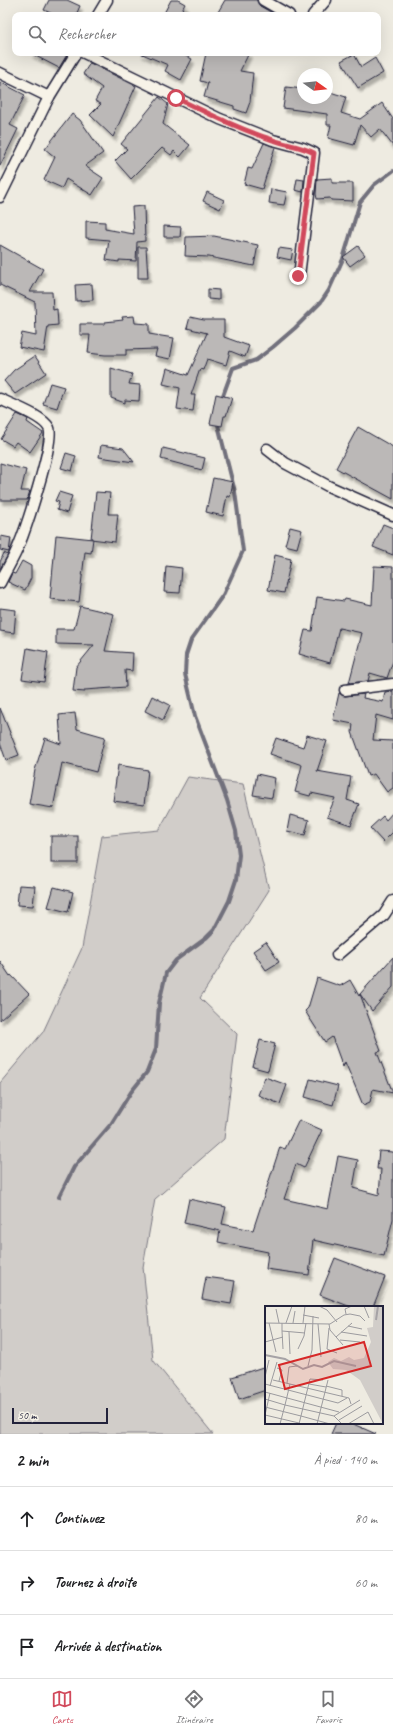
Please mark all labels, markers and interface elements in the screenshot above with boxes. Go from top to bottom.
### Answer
search box [12,12,381,56]
icon: search [26,23,48,45]
text: Rechercher [58,25,116,44]
north arrow [297,68,333,104]
route start [167,89,185,107]
route end [289,267,307,285]
inset map [265,1306,383,1424]
scale bar [12,1406,108,1425]
text: 50 m [18,1408,37,1422]
text: 2 min [16,1450,49,1471]
text: À pied · 140 m [314,1452,377,1468]
icon: ahead [16,1508,38,1530]
text: Continuez [54,1509,104,1528]
text: 80 m [355,1511,377,1527]
icon: right [16,1572,38,1594]
text: Tournez à droite [54,1573,136,1592]
text: 60 m [355,1575,377,1591]
icon: arrive [16,1636,38,1658]
text: Arrivée à destination [54,1637,162,1656]
tab: Carte [51,1688,73,1726]
tab: Itinéraire [176,1688,213,1726]
tab: Favoris [315,1688,342,1726]

